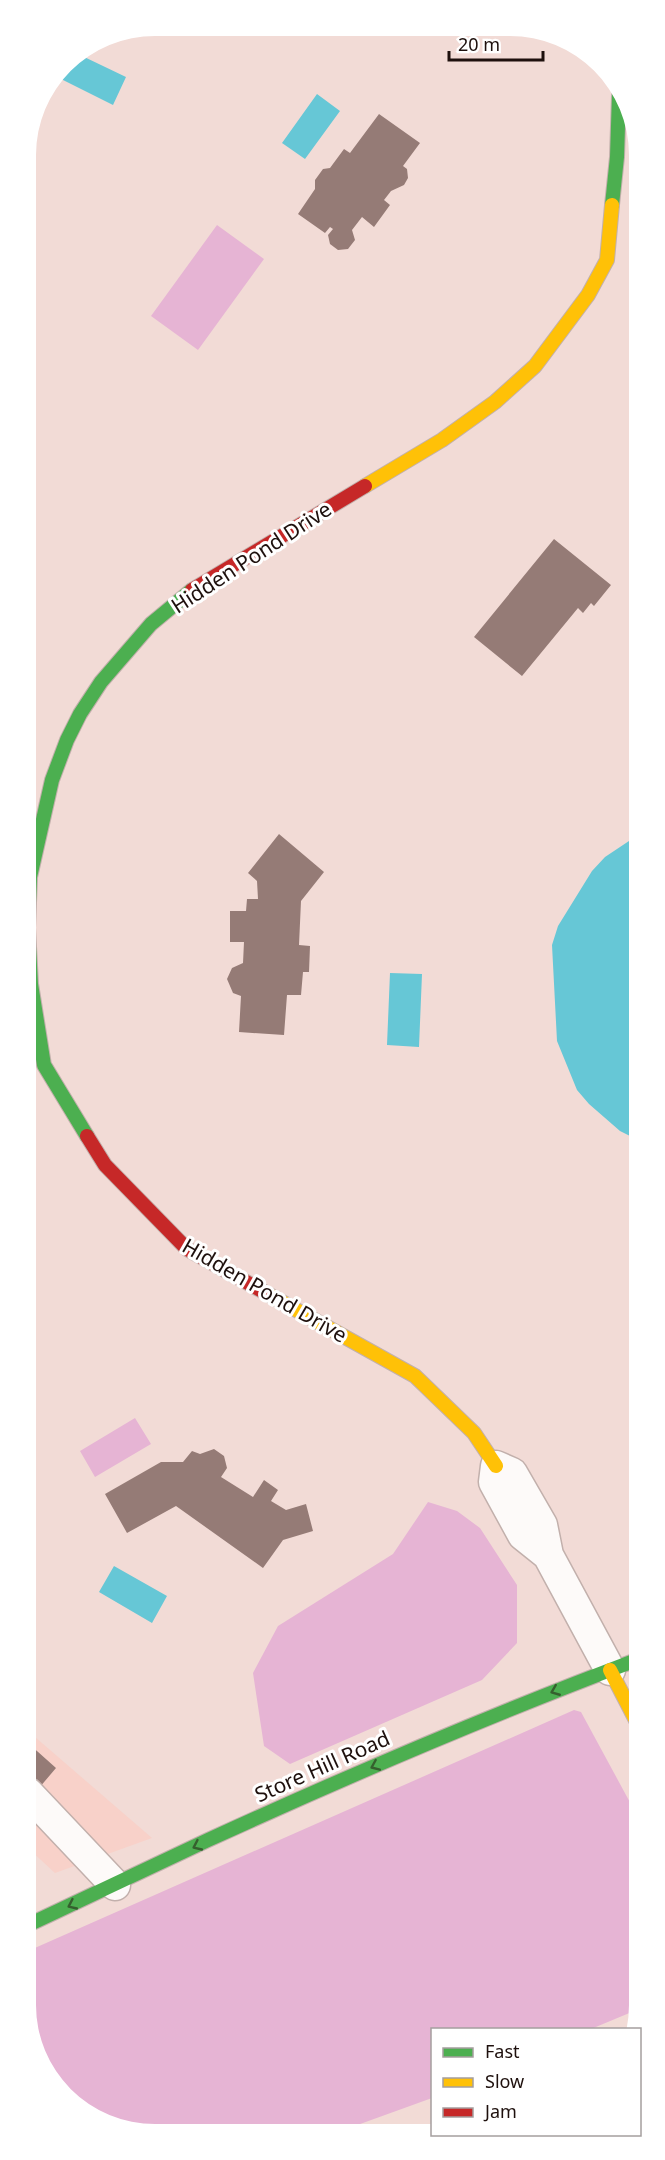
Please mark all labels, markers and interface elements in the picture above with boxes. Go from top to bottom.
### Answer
scale bar [449,24,544,62]
text: 20 m [458,32,500,56]
street label: Hidden Pond Drive [165,495,337,619]
street label: Hidden Pond Drive [178,1231,352,1349]
one-way arrow [551,1684,561,1697]
street label: Store Hill Road [250,1724,394,1808]
one-way arrow [371,1759,382,1771]
one-way arrow [193,1838,204,1850]
one-way arrow [67,1897,78,1909]
legend [431,2028,641,2136]
text: Fast [485,2039,520,2063]
text: Slow [485,2069,524,2093]
text: Jam [483,2099,517,2123]

